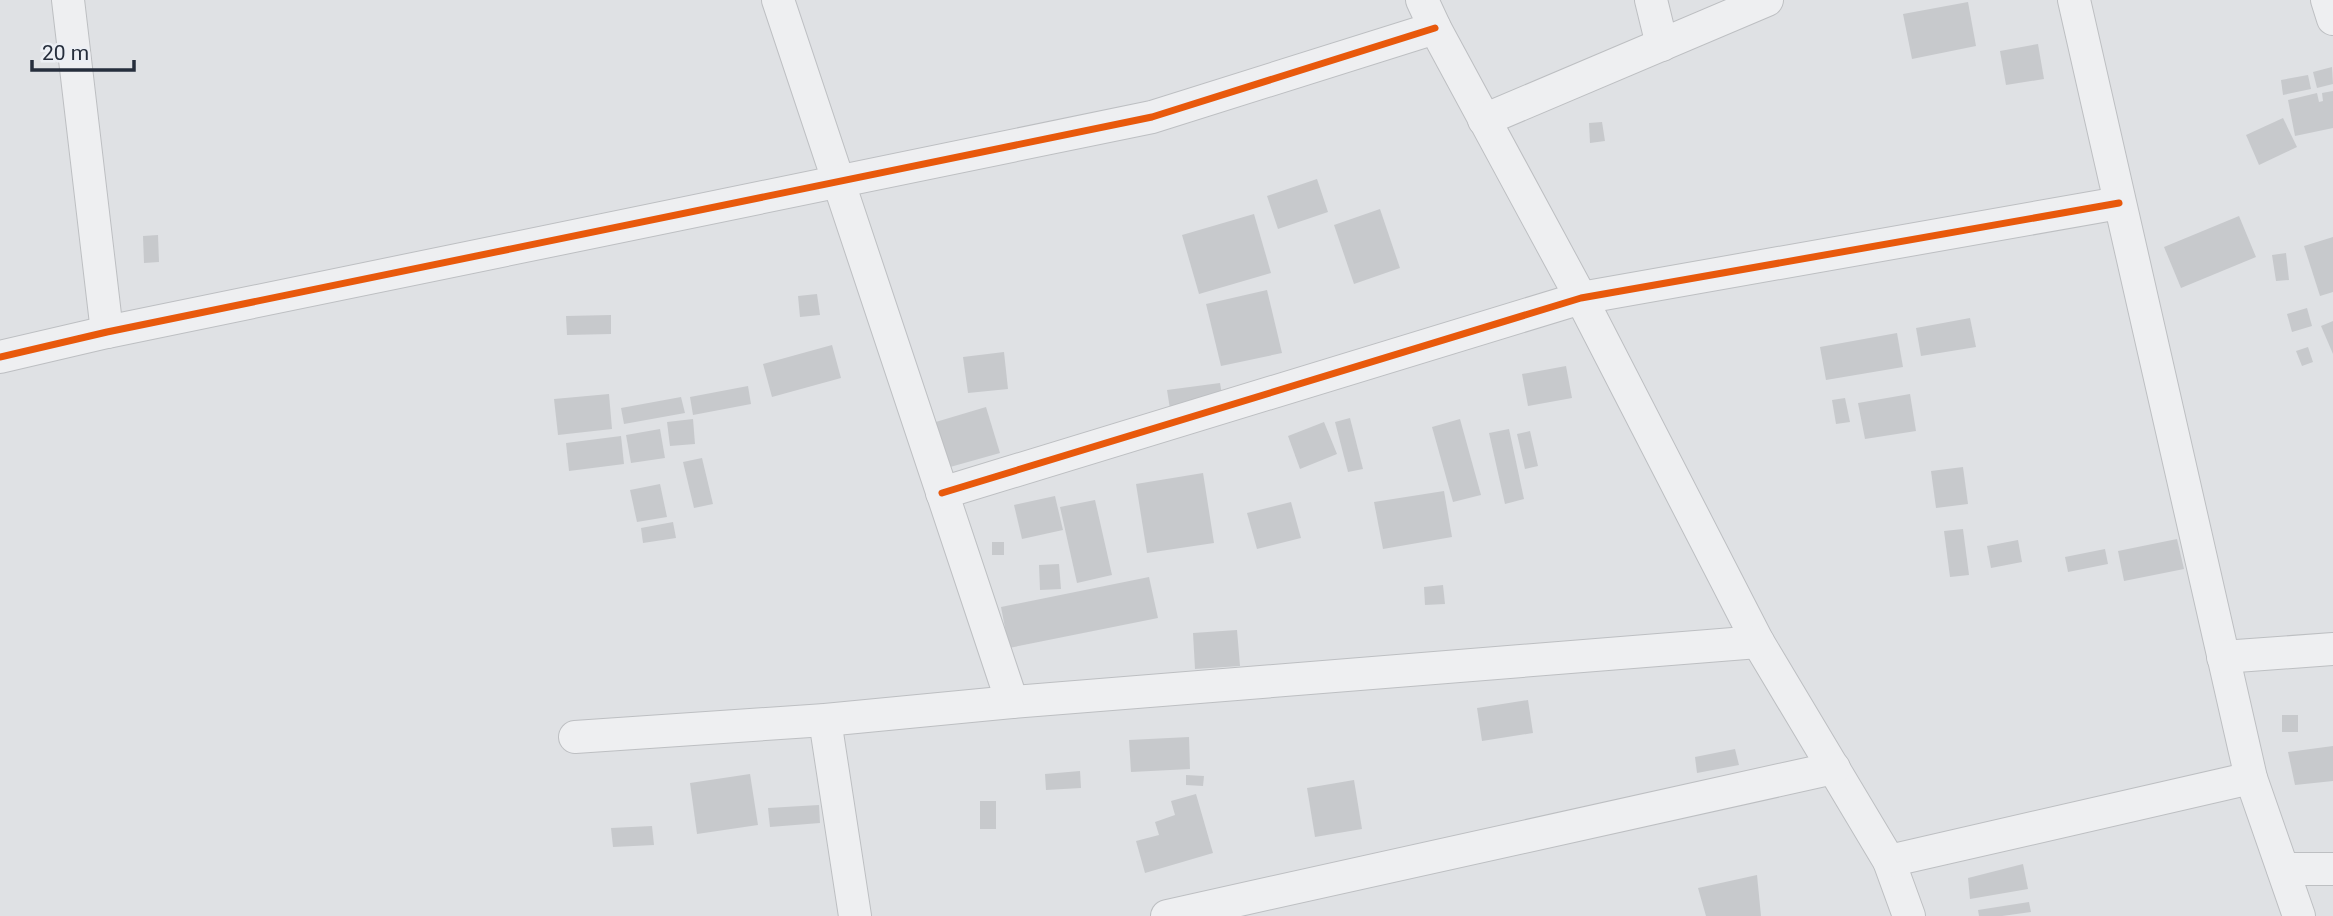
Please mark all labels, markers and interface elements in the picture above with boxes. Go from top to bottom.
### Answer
scale bar [32,28,133,72]
text: 20 m [42,41,89,65]

